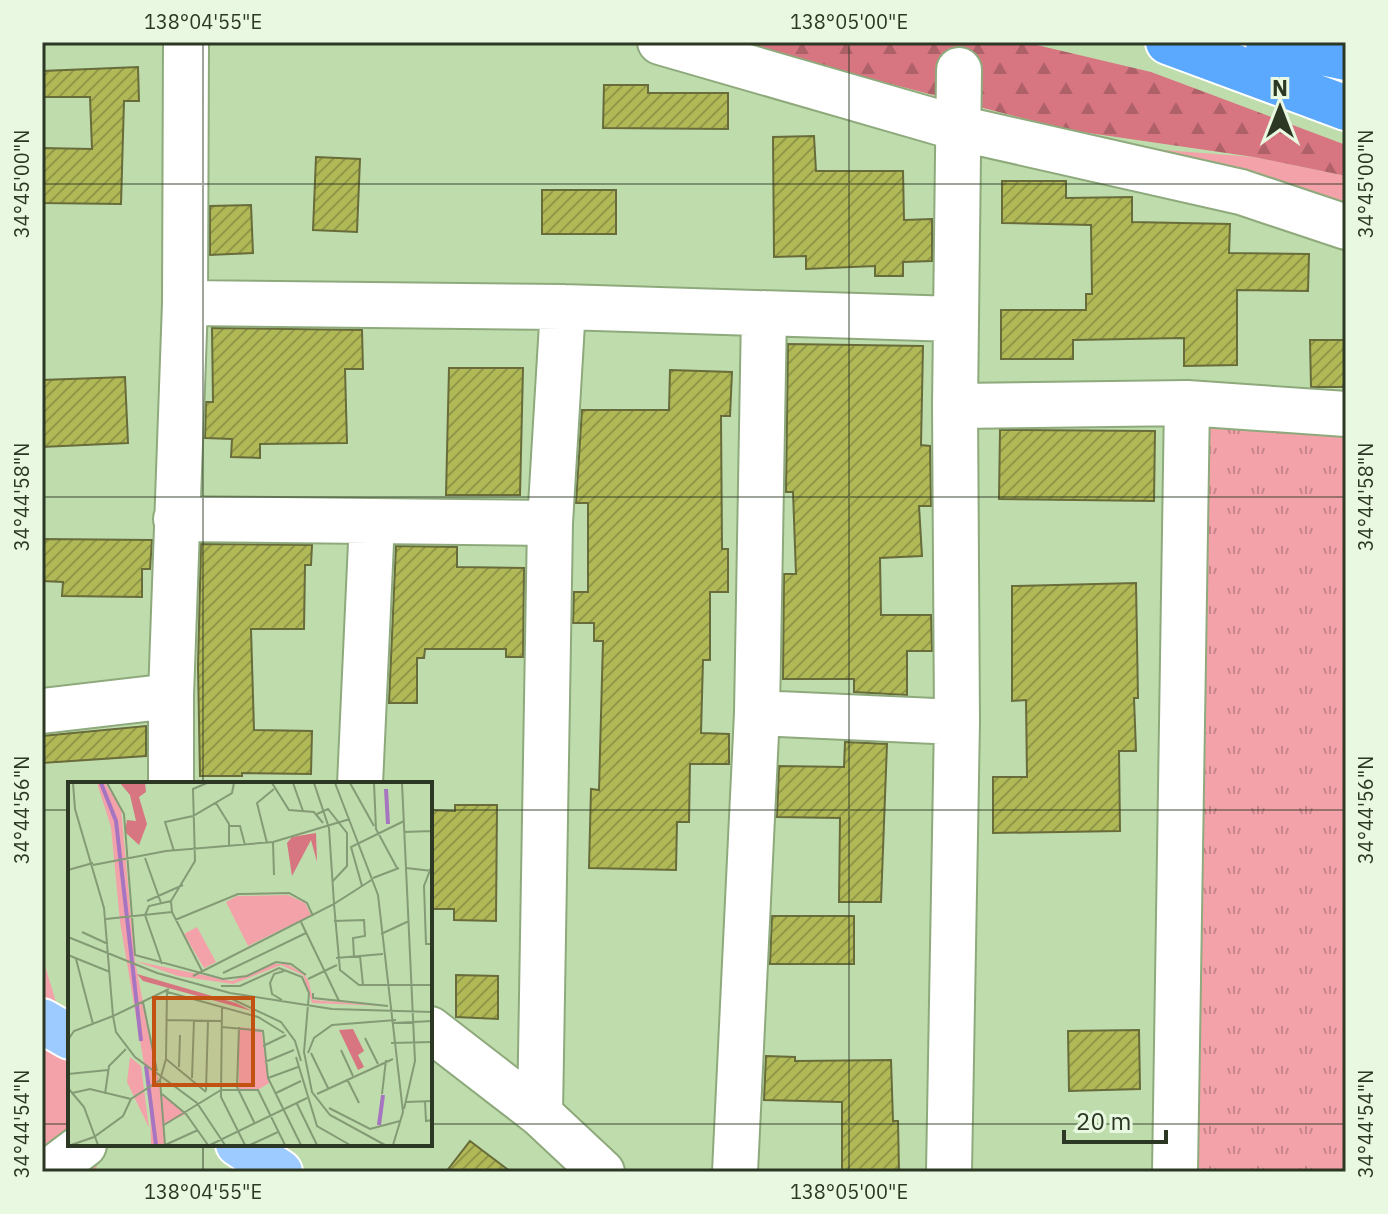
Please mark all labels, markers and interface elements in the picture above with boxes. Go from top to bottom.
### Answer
text: 138°04'55"E [144,8,262,35]
text: 138°05'00"E [790,8,908,35]
north arrow [1240,68,1320,148]
text: N [1272,73,1288,102]
text: 34°45'00"N [8,130,35,238]
text: 34°45'00"N [1352,130,1379,238]
text: 34°44'58"N [8,443,35,551]
text: 34°44'58"N [1352,443,1379,551]
text: 34°44'56"N [8,756,35,864]
text: 34°44'56"N [1352,756,1379,864]
inset map [68,782,432,1146]
text: 34°44'54"N [8,1070,35,1178]
text: 34°44'54"N [1352,1070,1379,1178]
scale bar [1064,1094,1166,1144]
text: 20 m [1076,1105,1131,1137]
text: 138°04'55"E [144,1178,262,1205]
text: 138°05'00"E [790,1178,908,1205]

